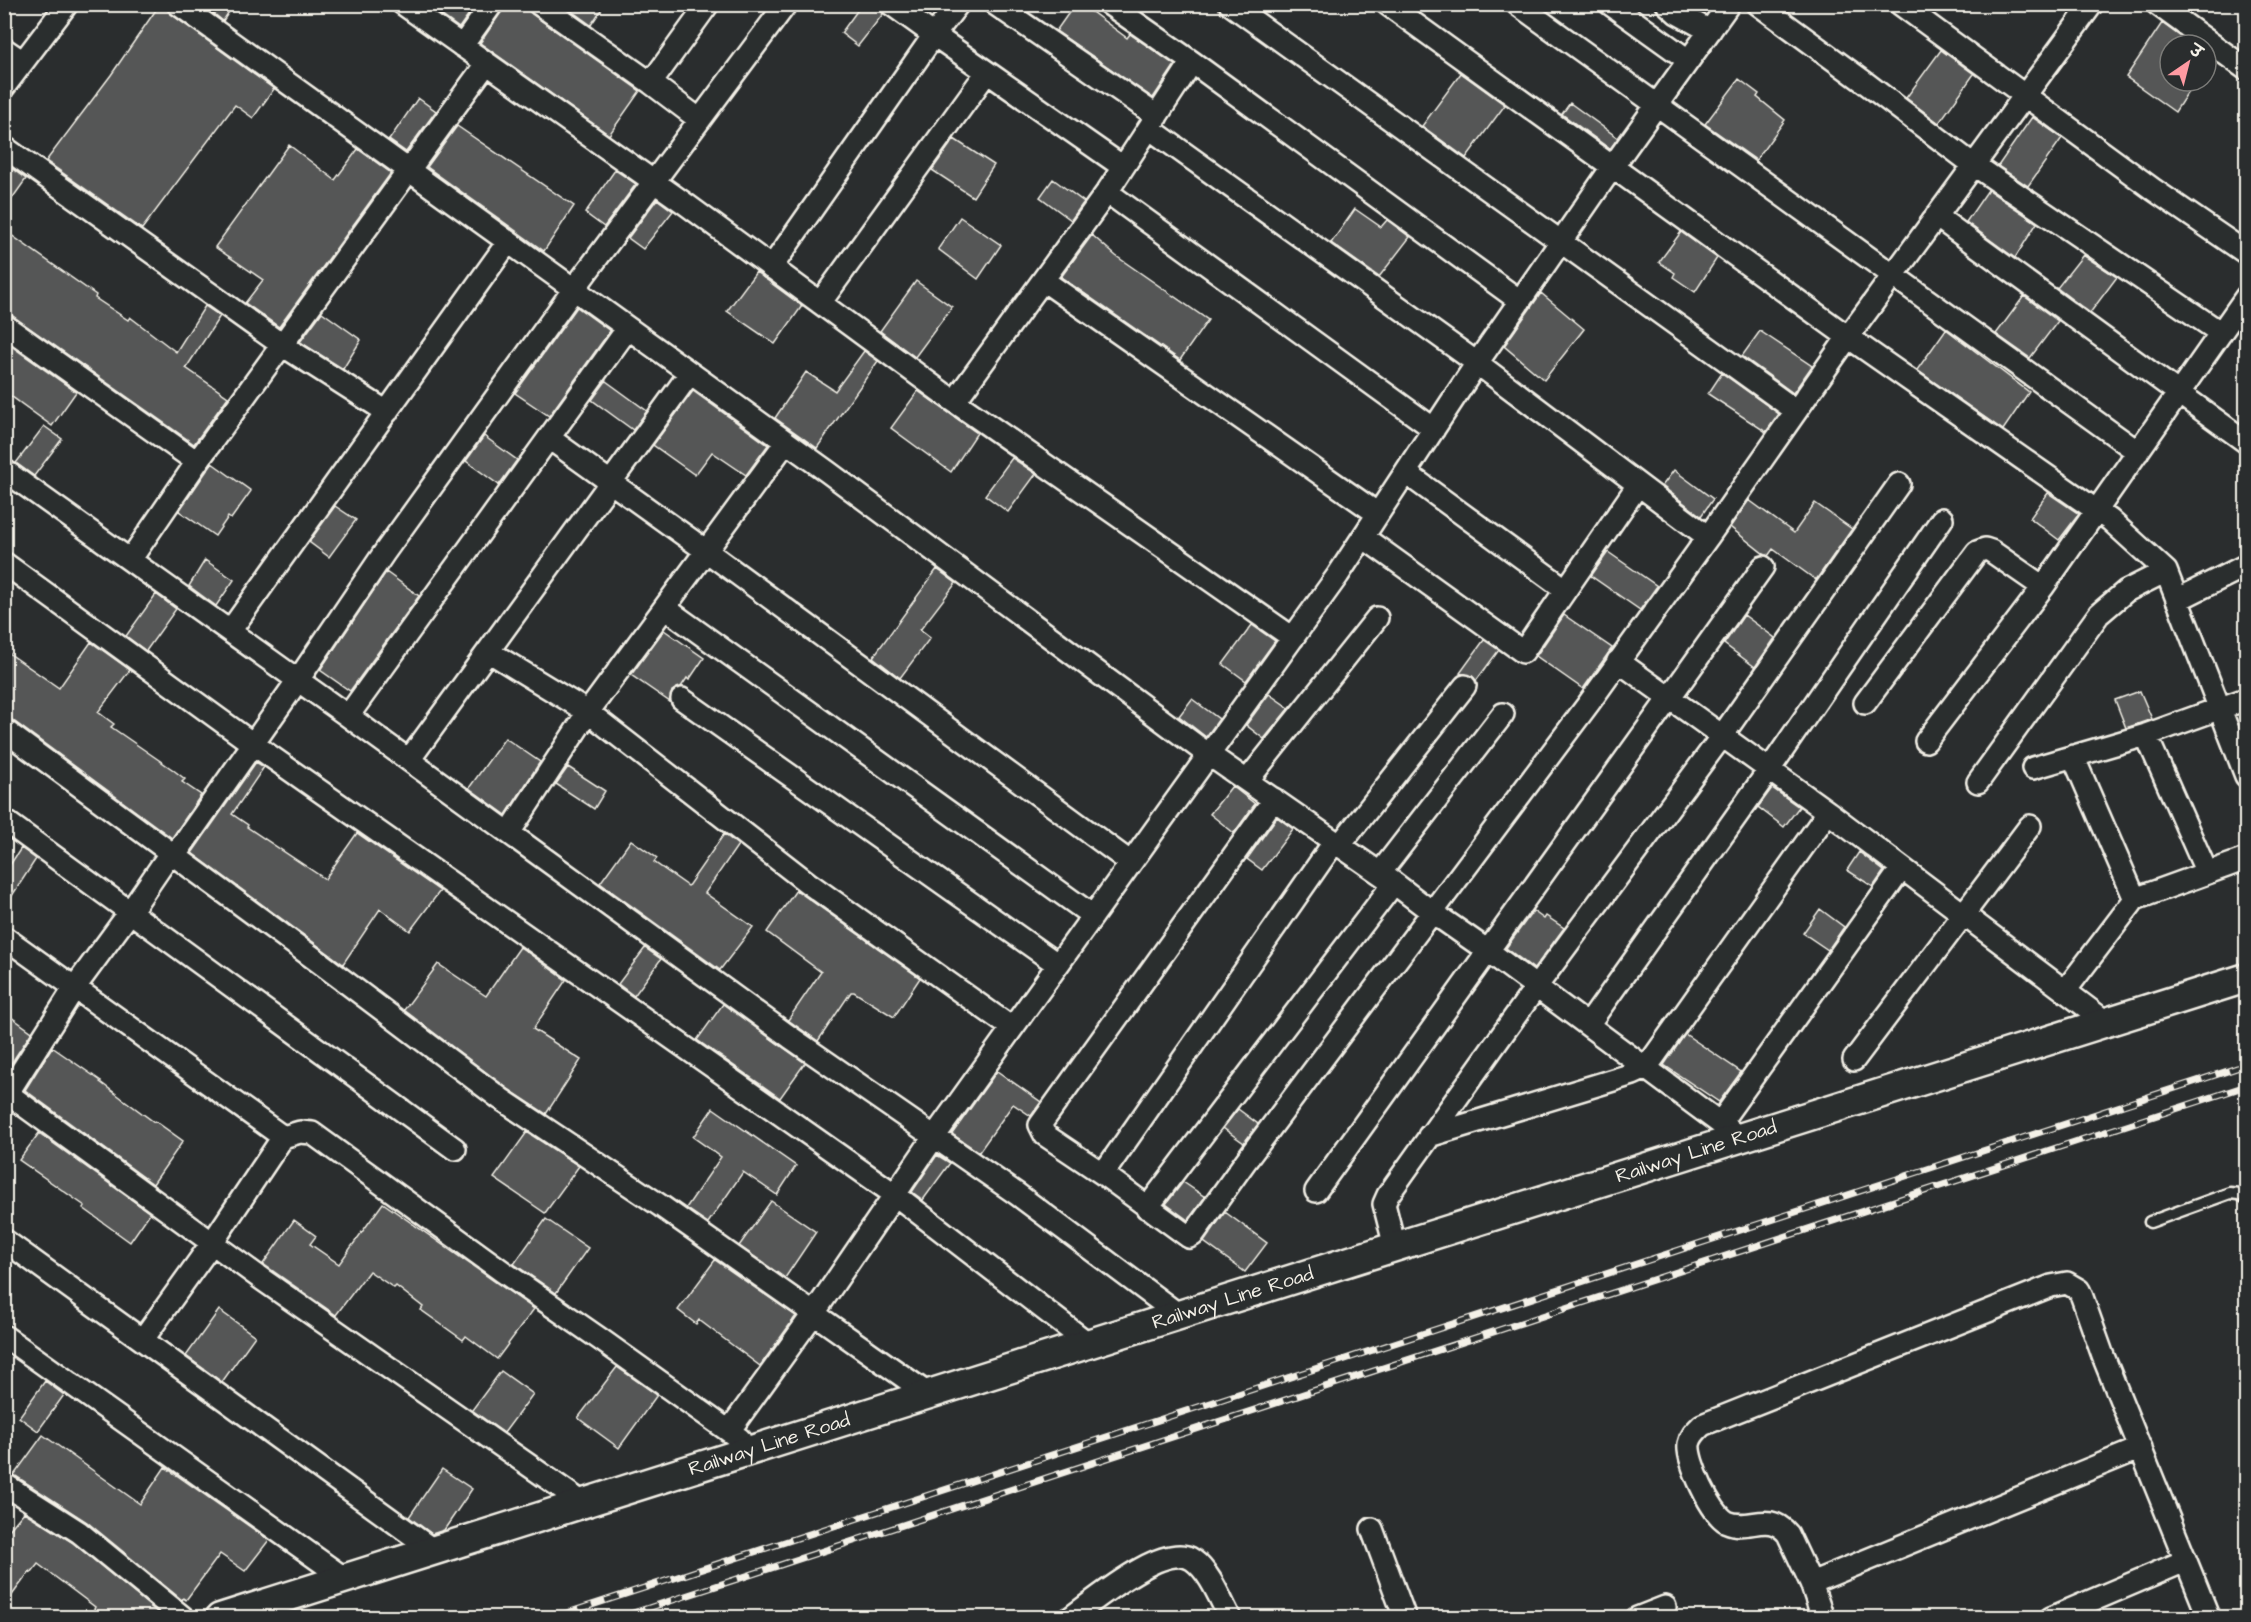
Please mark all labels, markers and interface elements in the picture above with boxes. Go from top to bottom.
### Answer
north arrow [2158,33,2218,93]
text: उ [2184,38,2208,64]
street label: Railway Line Road [1612,1113,1780,1190]
street label: Railway Line Road [1149,1259,1317,1337]
street label: Railway Line Road [685,1406,853,1483]

